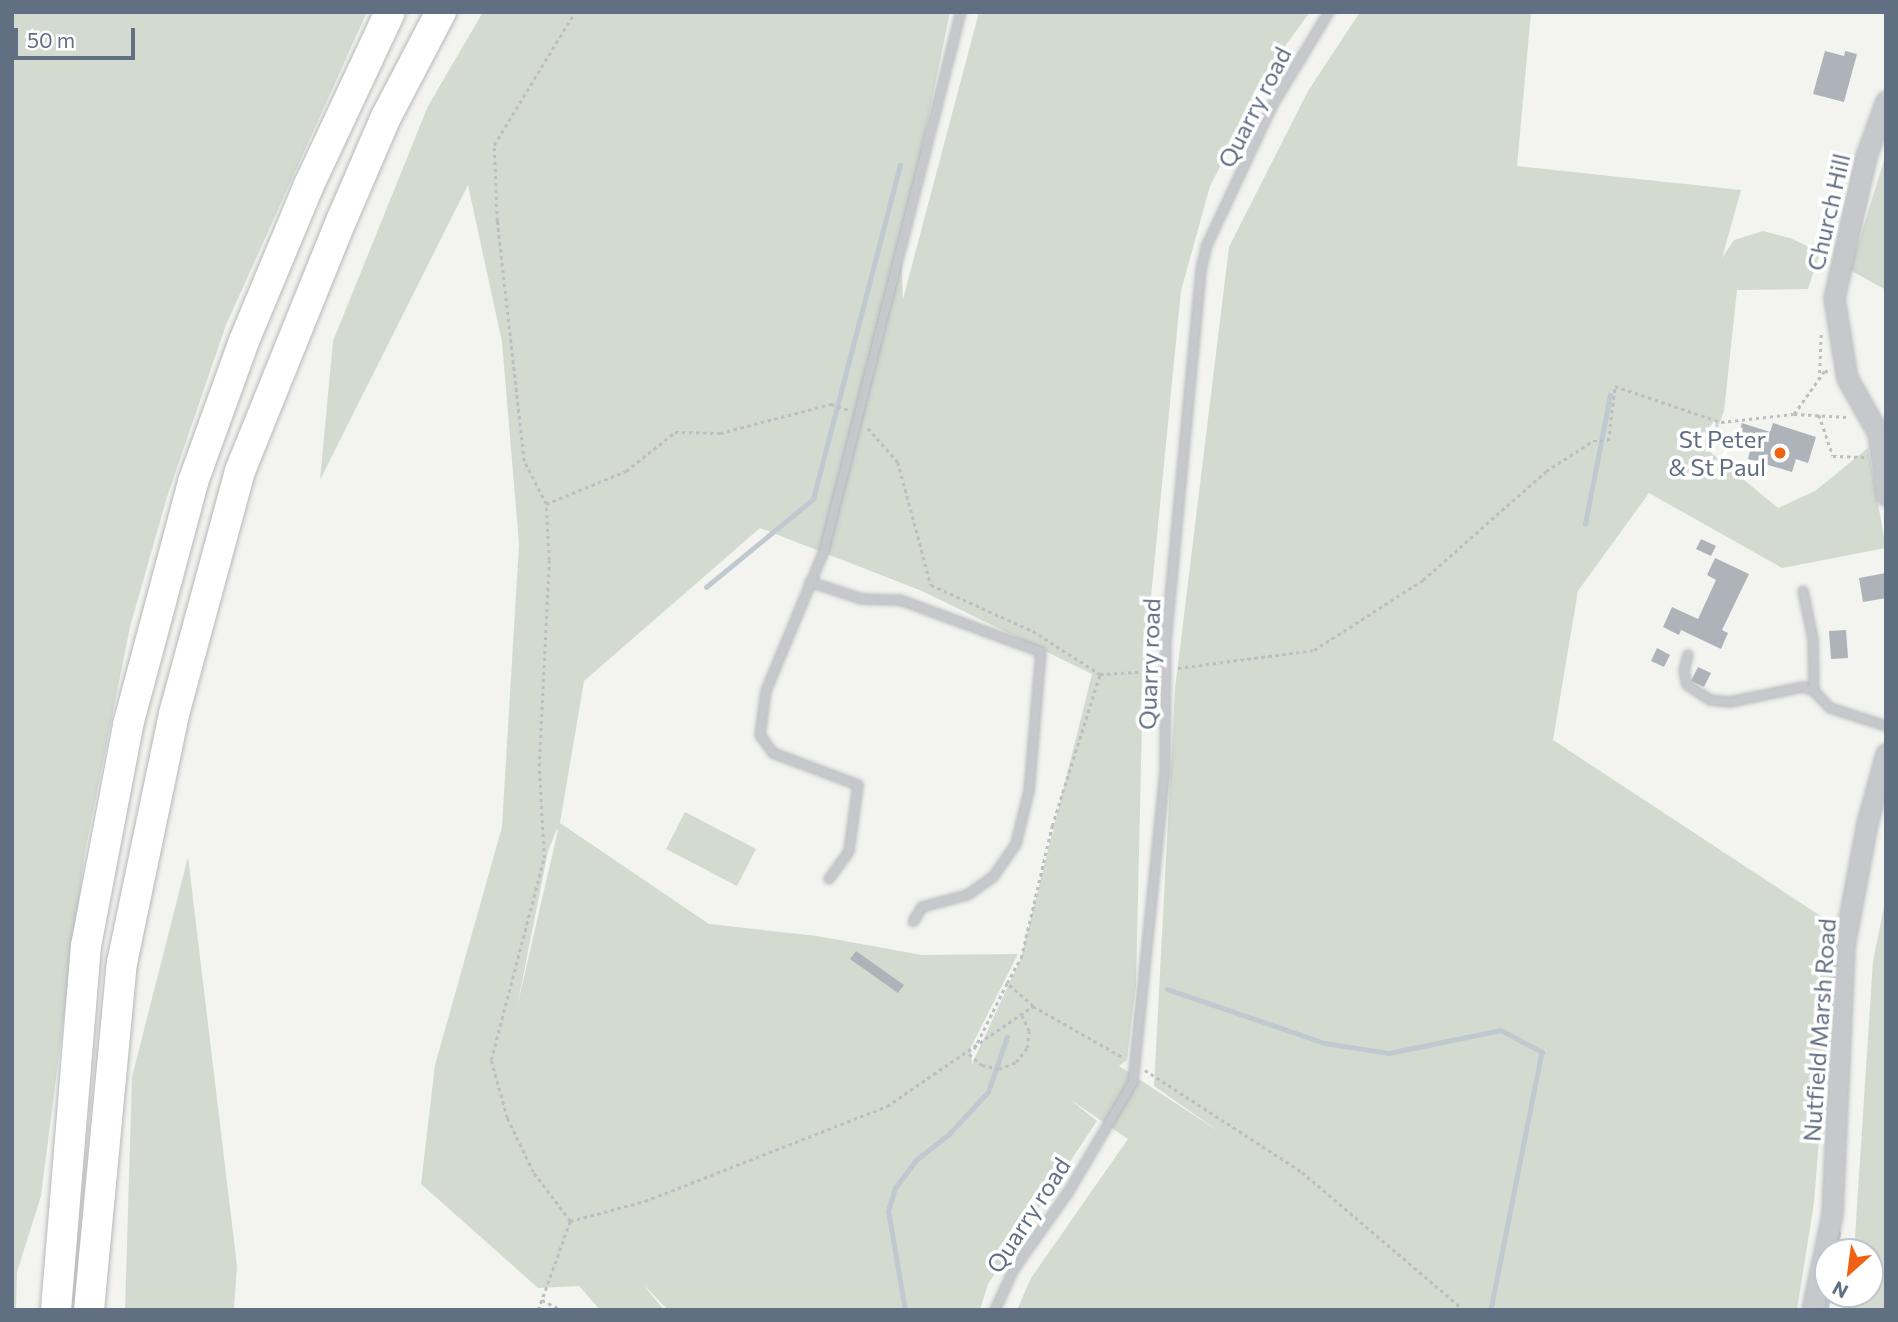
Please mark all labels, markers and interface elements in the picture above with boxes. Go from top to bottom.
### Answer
scale bar [18,14,138,58]
text: 50 m [27,27,75,52]
street label: Quarry road [1211,42,1297,172]
street label: Church Hill [1801,151,1855,273]
place label: St Peter & St Paul [1668,425,1766,481]
marker: St Peter & St Paul [1772,445,1788,461]
street label: Quarry road [1132,598,1166,730]
street label: Nutfield Marsh Road [1797,917,1841,1143]
street label: Quarry road [980,1152,1076,1278]
north arrow [1814,1238,1884,1308]
text: N [1828,1277,1852,1304]

